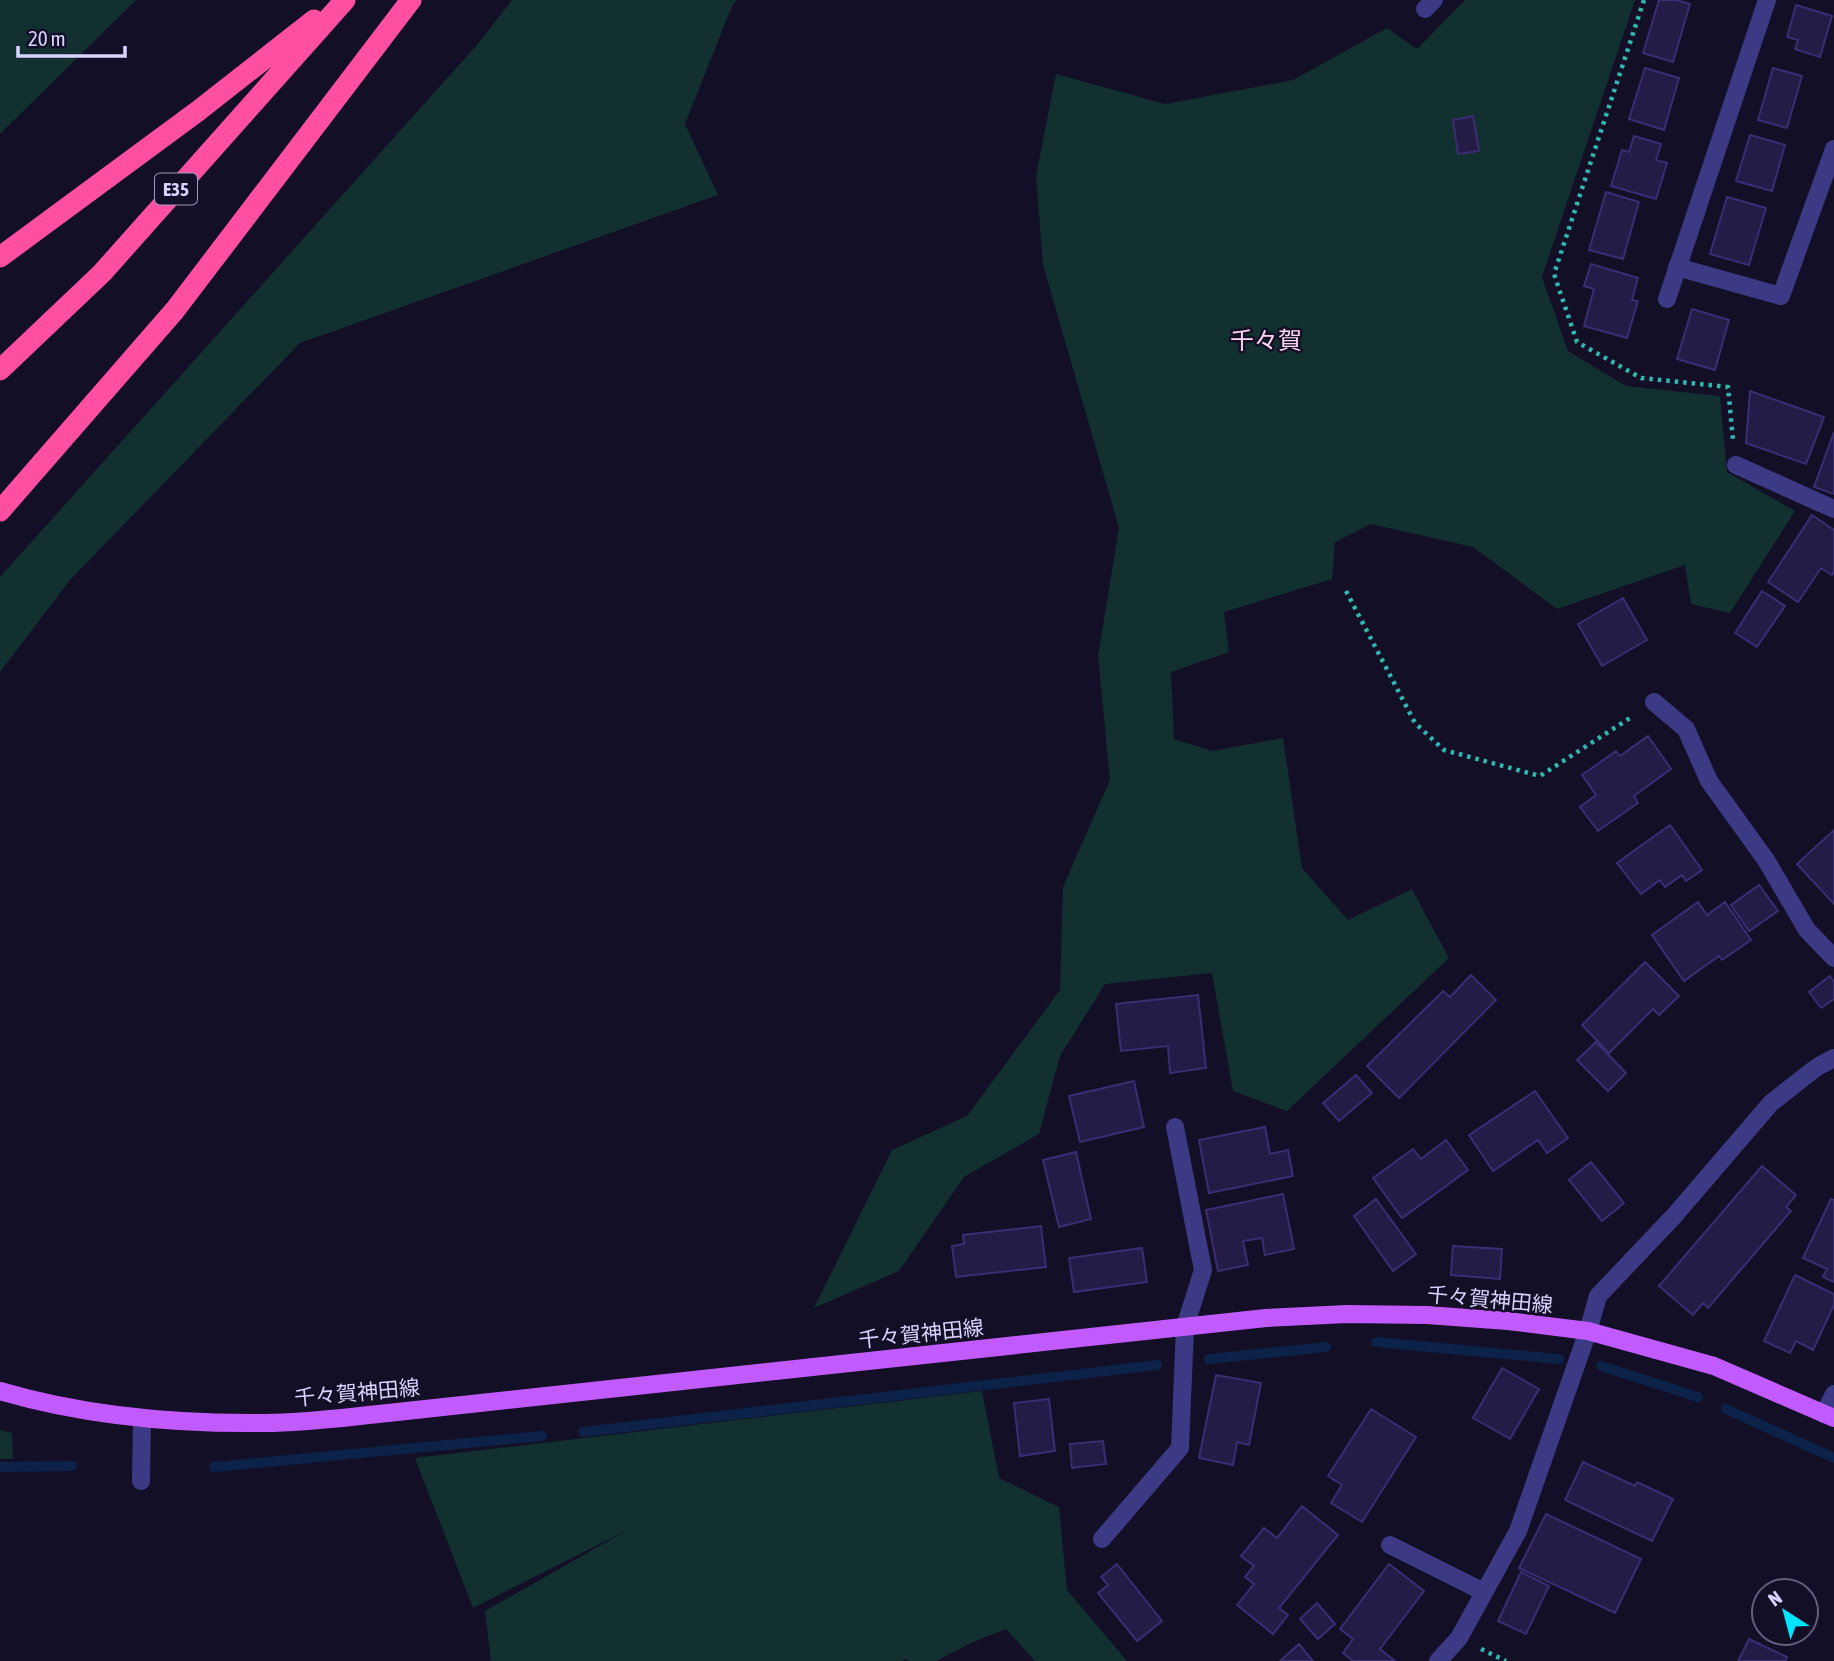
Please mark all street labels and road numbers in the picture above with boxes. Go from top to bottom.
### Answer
road number: E35 [155,174,197,204]
street label: 千々賀神田線 [1426,1282,1554,1316]
street label: 千々賀神田線 [857,1314,985,1352]
street label: 千々賀神田線 [293,1375,421,1409]

